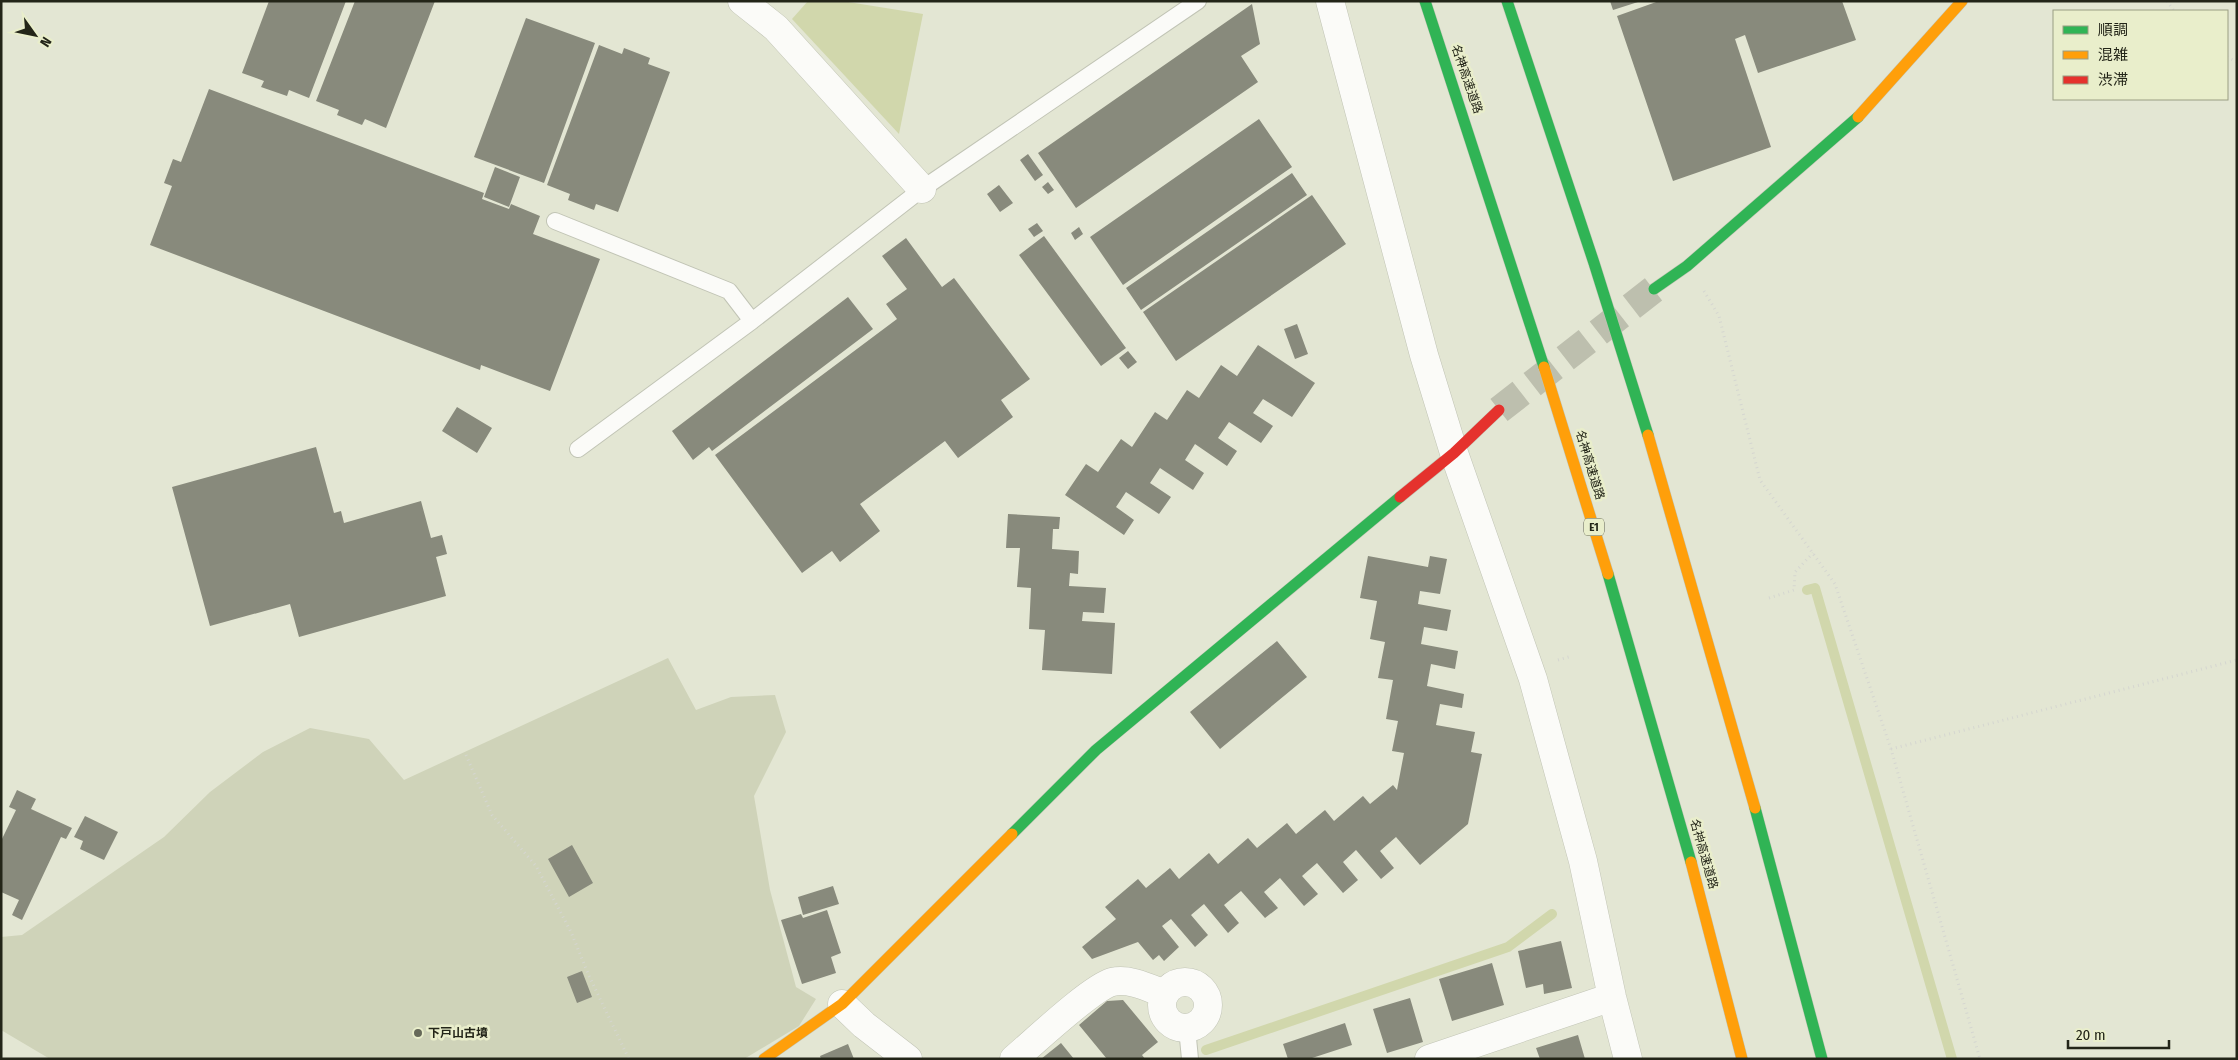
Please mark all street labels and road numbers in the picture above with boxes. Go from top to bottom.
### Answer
street label: 名神高速道路 [1449,43,1485,115]
street label: 名神高速道路 [1573,429,1607,501]
road number: E1 [1584,518,1604,536]
street label: 名神高速道路 [1687,817,1721,891]

